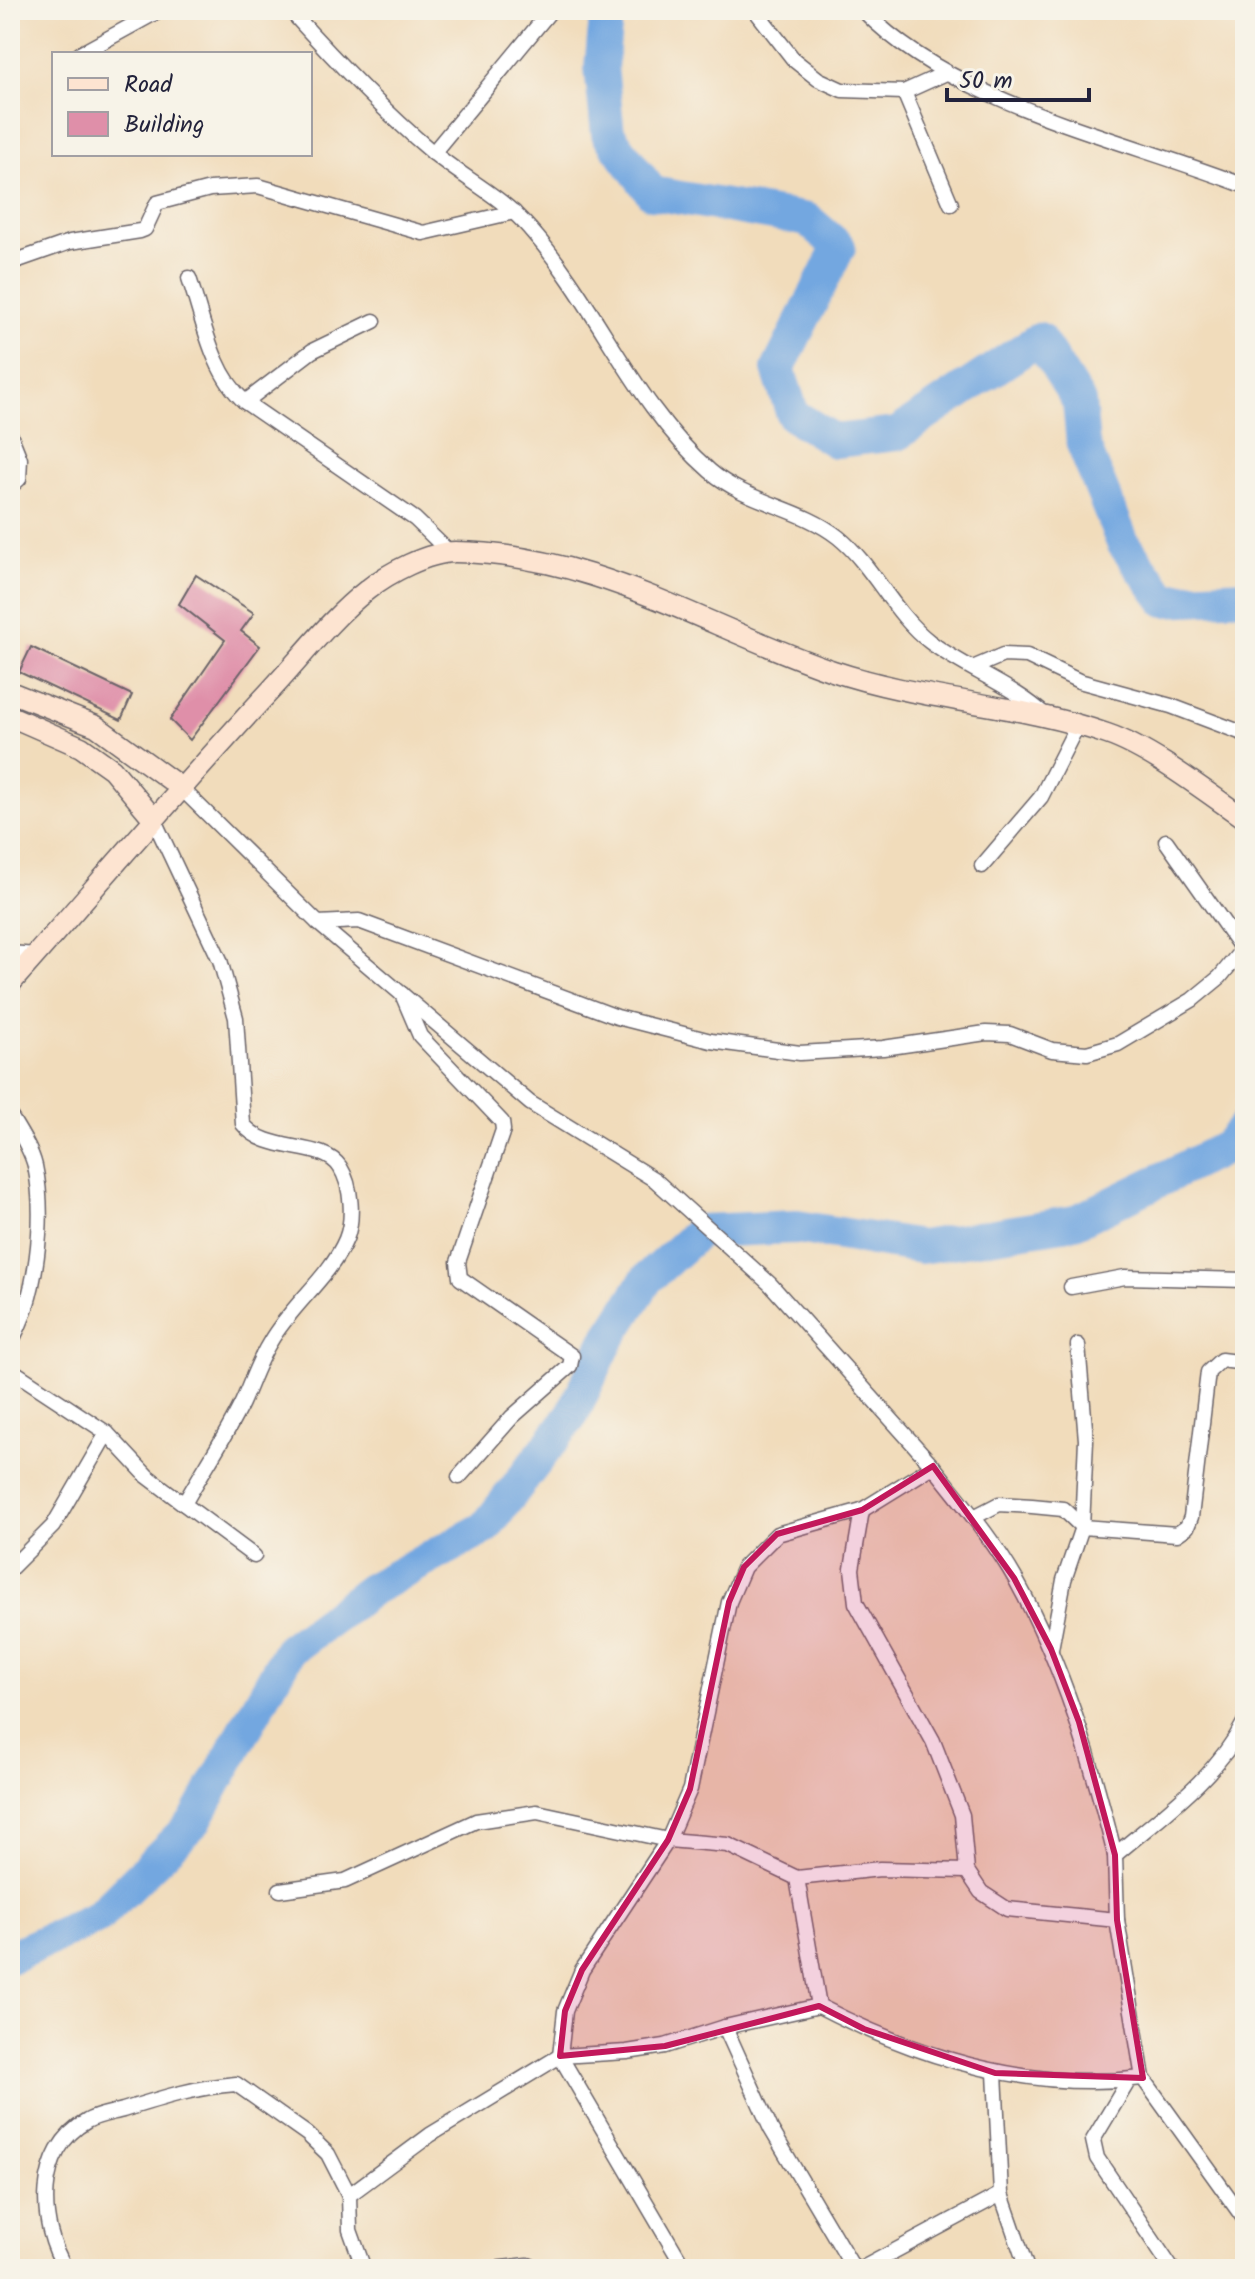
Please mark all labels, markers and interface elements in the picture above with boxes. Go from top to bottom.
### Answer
legend [52,52,312,156]
scale bar [947,52,1089,102]
text: 50 m [959,62,1013,101]
text: Road [124,66,173,105]
text: Building [124,106,204,145]

